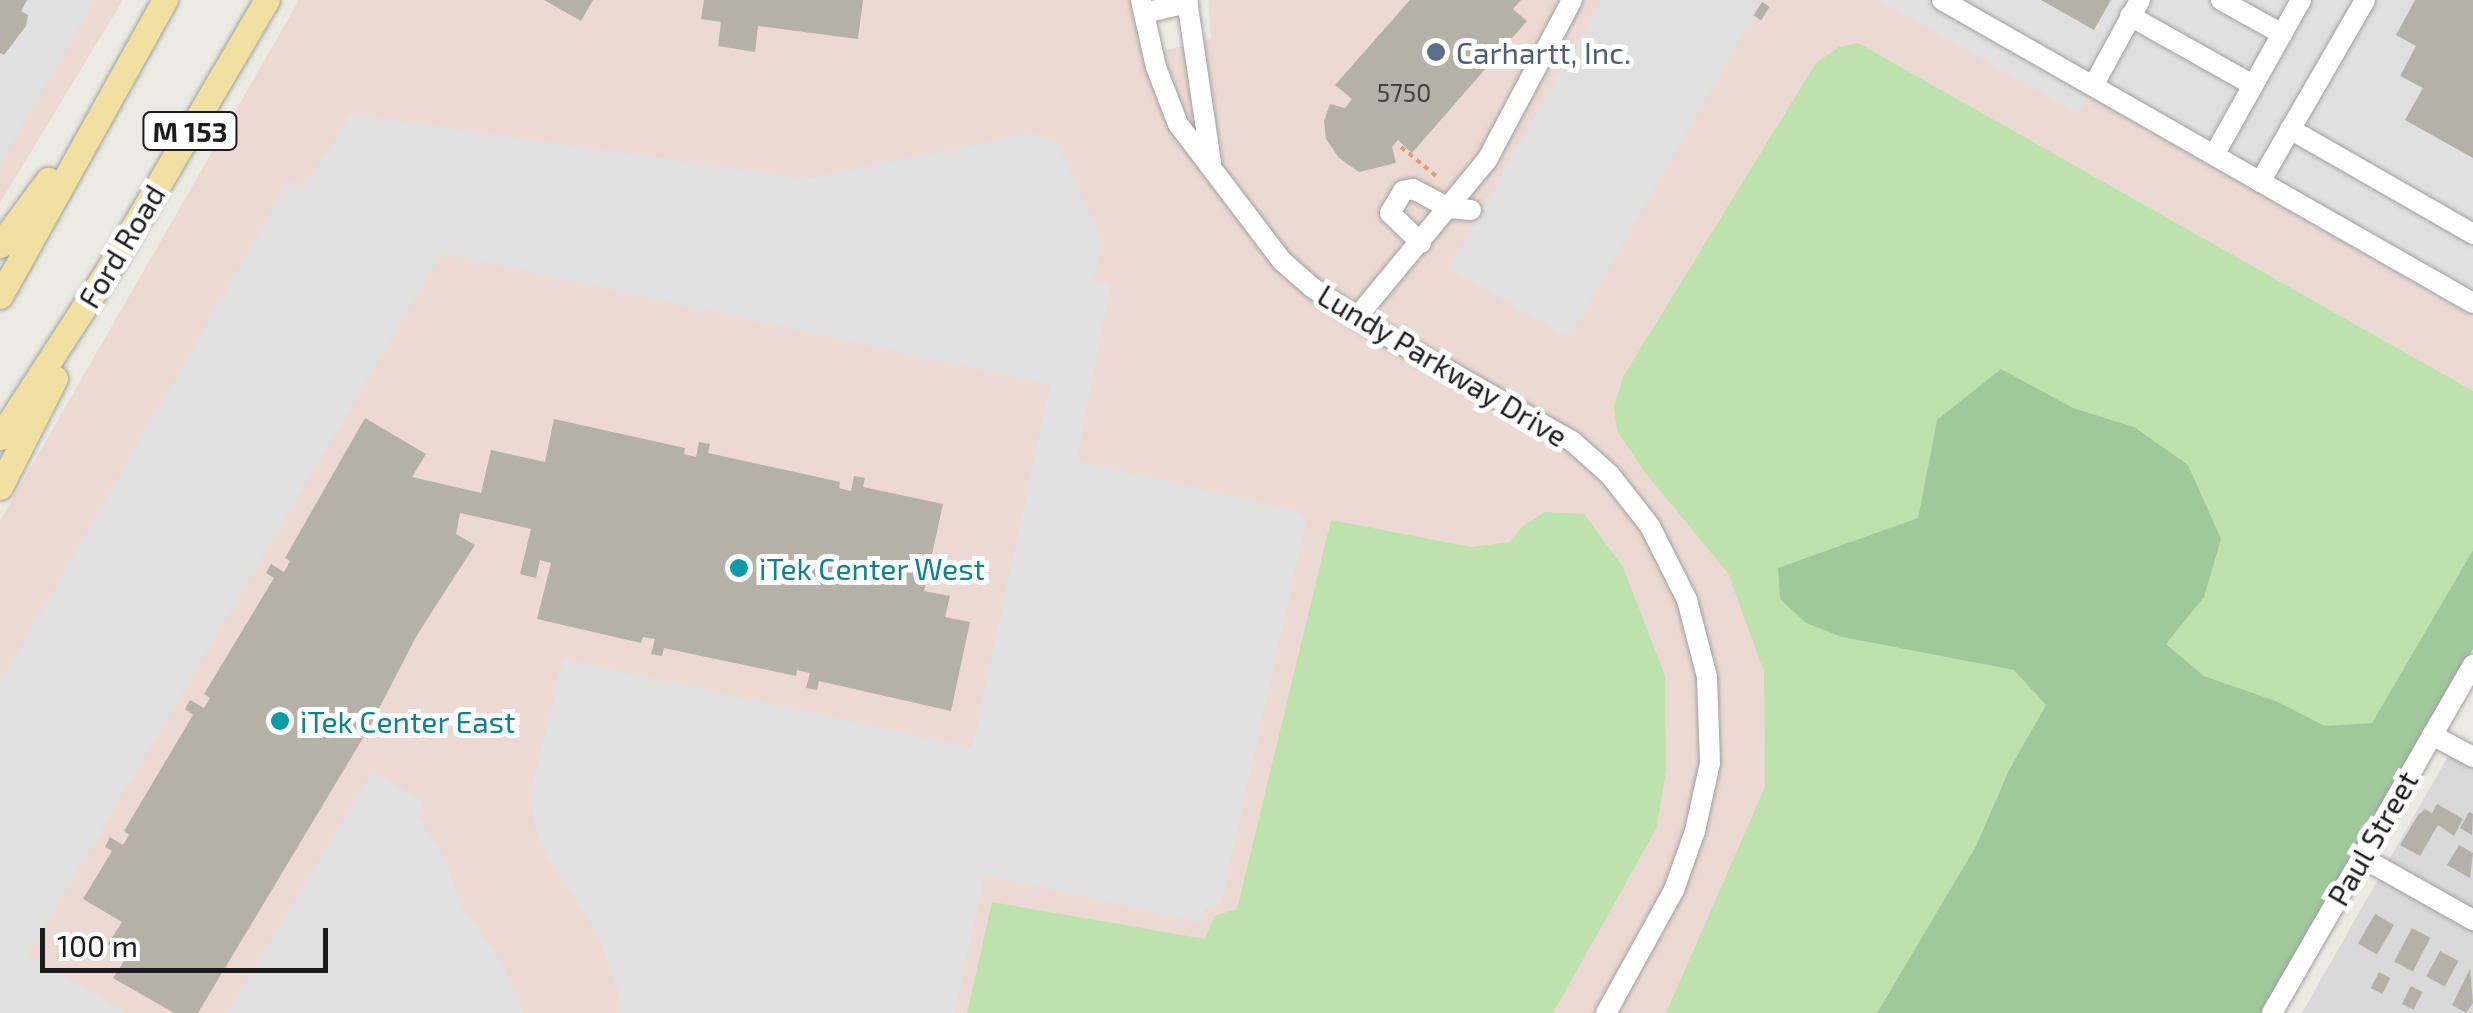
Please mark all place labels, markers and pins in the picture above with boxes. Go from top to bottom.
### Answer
place label: Carhartt, Inc. [1456,34,1631,70]
marker: Carhartt, Inc. [1425,41,1447,63]
place label: iTek Center West [759,550,986,586]
marker: iTek Center West [728,557,750,579]
place label: iTek Center East [300,703,516,739]
marker: iTek Center East [269,710,291,732]

